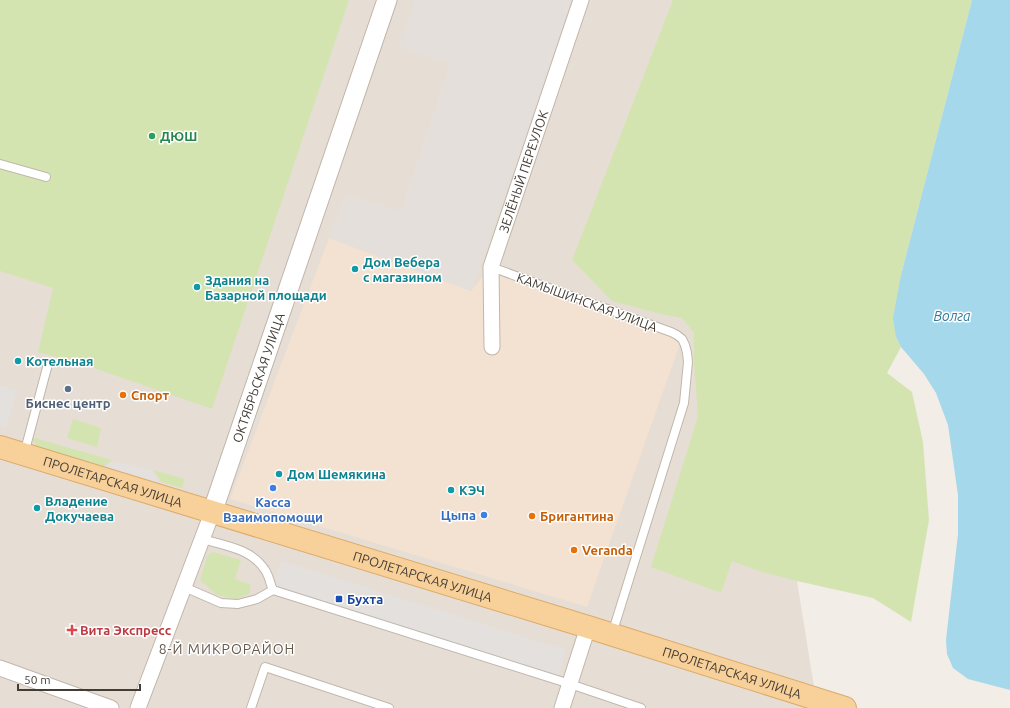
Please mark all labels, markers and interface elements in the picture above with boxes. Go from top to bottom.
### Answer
street label: ЗЕЛЁНЫЙ ПЕРЕУЛОК [496,108,550,234]
place label: ДЮШ [160,129,197,143]
marker: ДЮШ [147,131,157,141]
place label: Дом Вебера с магазином [363,255,442,284]
marker: Дом Вебера с магазином [350,264,360,274]
street label: КАМЫШИНСКАЯ УЛИЦА [515,270,660,334]
place label: Здания на Базарной площади [205,273,327,302]
marker: Здания на Базарной площади [192,282,202,292]
water label: Волга [933,308,971,324]
street label: ОКТЯБРЬСКАЯ УЛИЦА [230,310,287,444]
place label: Котельная [26,354,94,368]
marker: Котельная [13,356,23,366]
marker: Биснес центр [63,384,73,394]
place label: Спорт [131,388,170,402]
marker: Спорт [118,390,128,400]
place label: Биснес центр [26,396,111,410]
street label: ПРОЛЕТАРСКАЯ УЛИЦА [42,454,185,510]
place label: Дом Шемякина [287,467,386,481]
marker: Дом Шемякина [274,469,284,479]
marker: Касса Взаимопомощи [268,483,278,493]
place label: КЭЧ [459,483,485,497]
marker: КЭЧ [446,485,456,495]
place label: Владение Докучаева [45,494,114,523]
place label: Касса Взаимопомощи [223,495,323,524]
marker: Владение Докучаева [32,503,42,513]
place label: Цыпа [441,508,476,522]
place label: Бригантина [540,509,614,523]
marker: Цыпа [479,510,489,520]
marker: Бригантина [527,511,537,521]
place label: Veranda [582,543,633,557]
marker: Veranda [569,545,579,555]
street label: ПРОЛЕТАРСКАЯ УЛИЦА [351,548,494,604]
place label: Бухта [347,592,383,606]
marker: Бухта [334,594,344,604]
place label: Вита Экспресс [80,623,172,637]
marker: Вита Экспресс [67,625,77,635]
district label: 8-Й МИКРОРАЙОН [159,640,295,657]
street label: ПРОЛЕТАРСКАЯ УЛИЦА [661,644,804,701]
scale bar [18,666,140,692]
text: 50 m [24,673,51,686]

